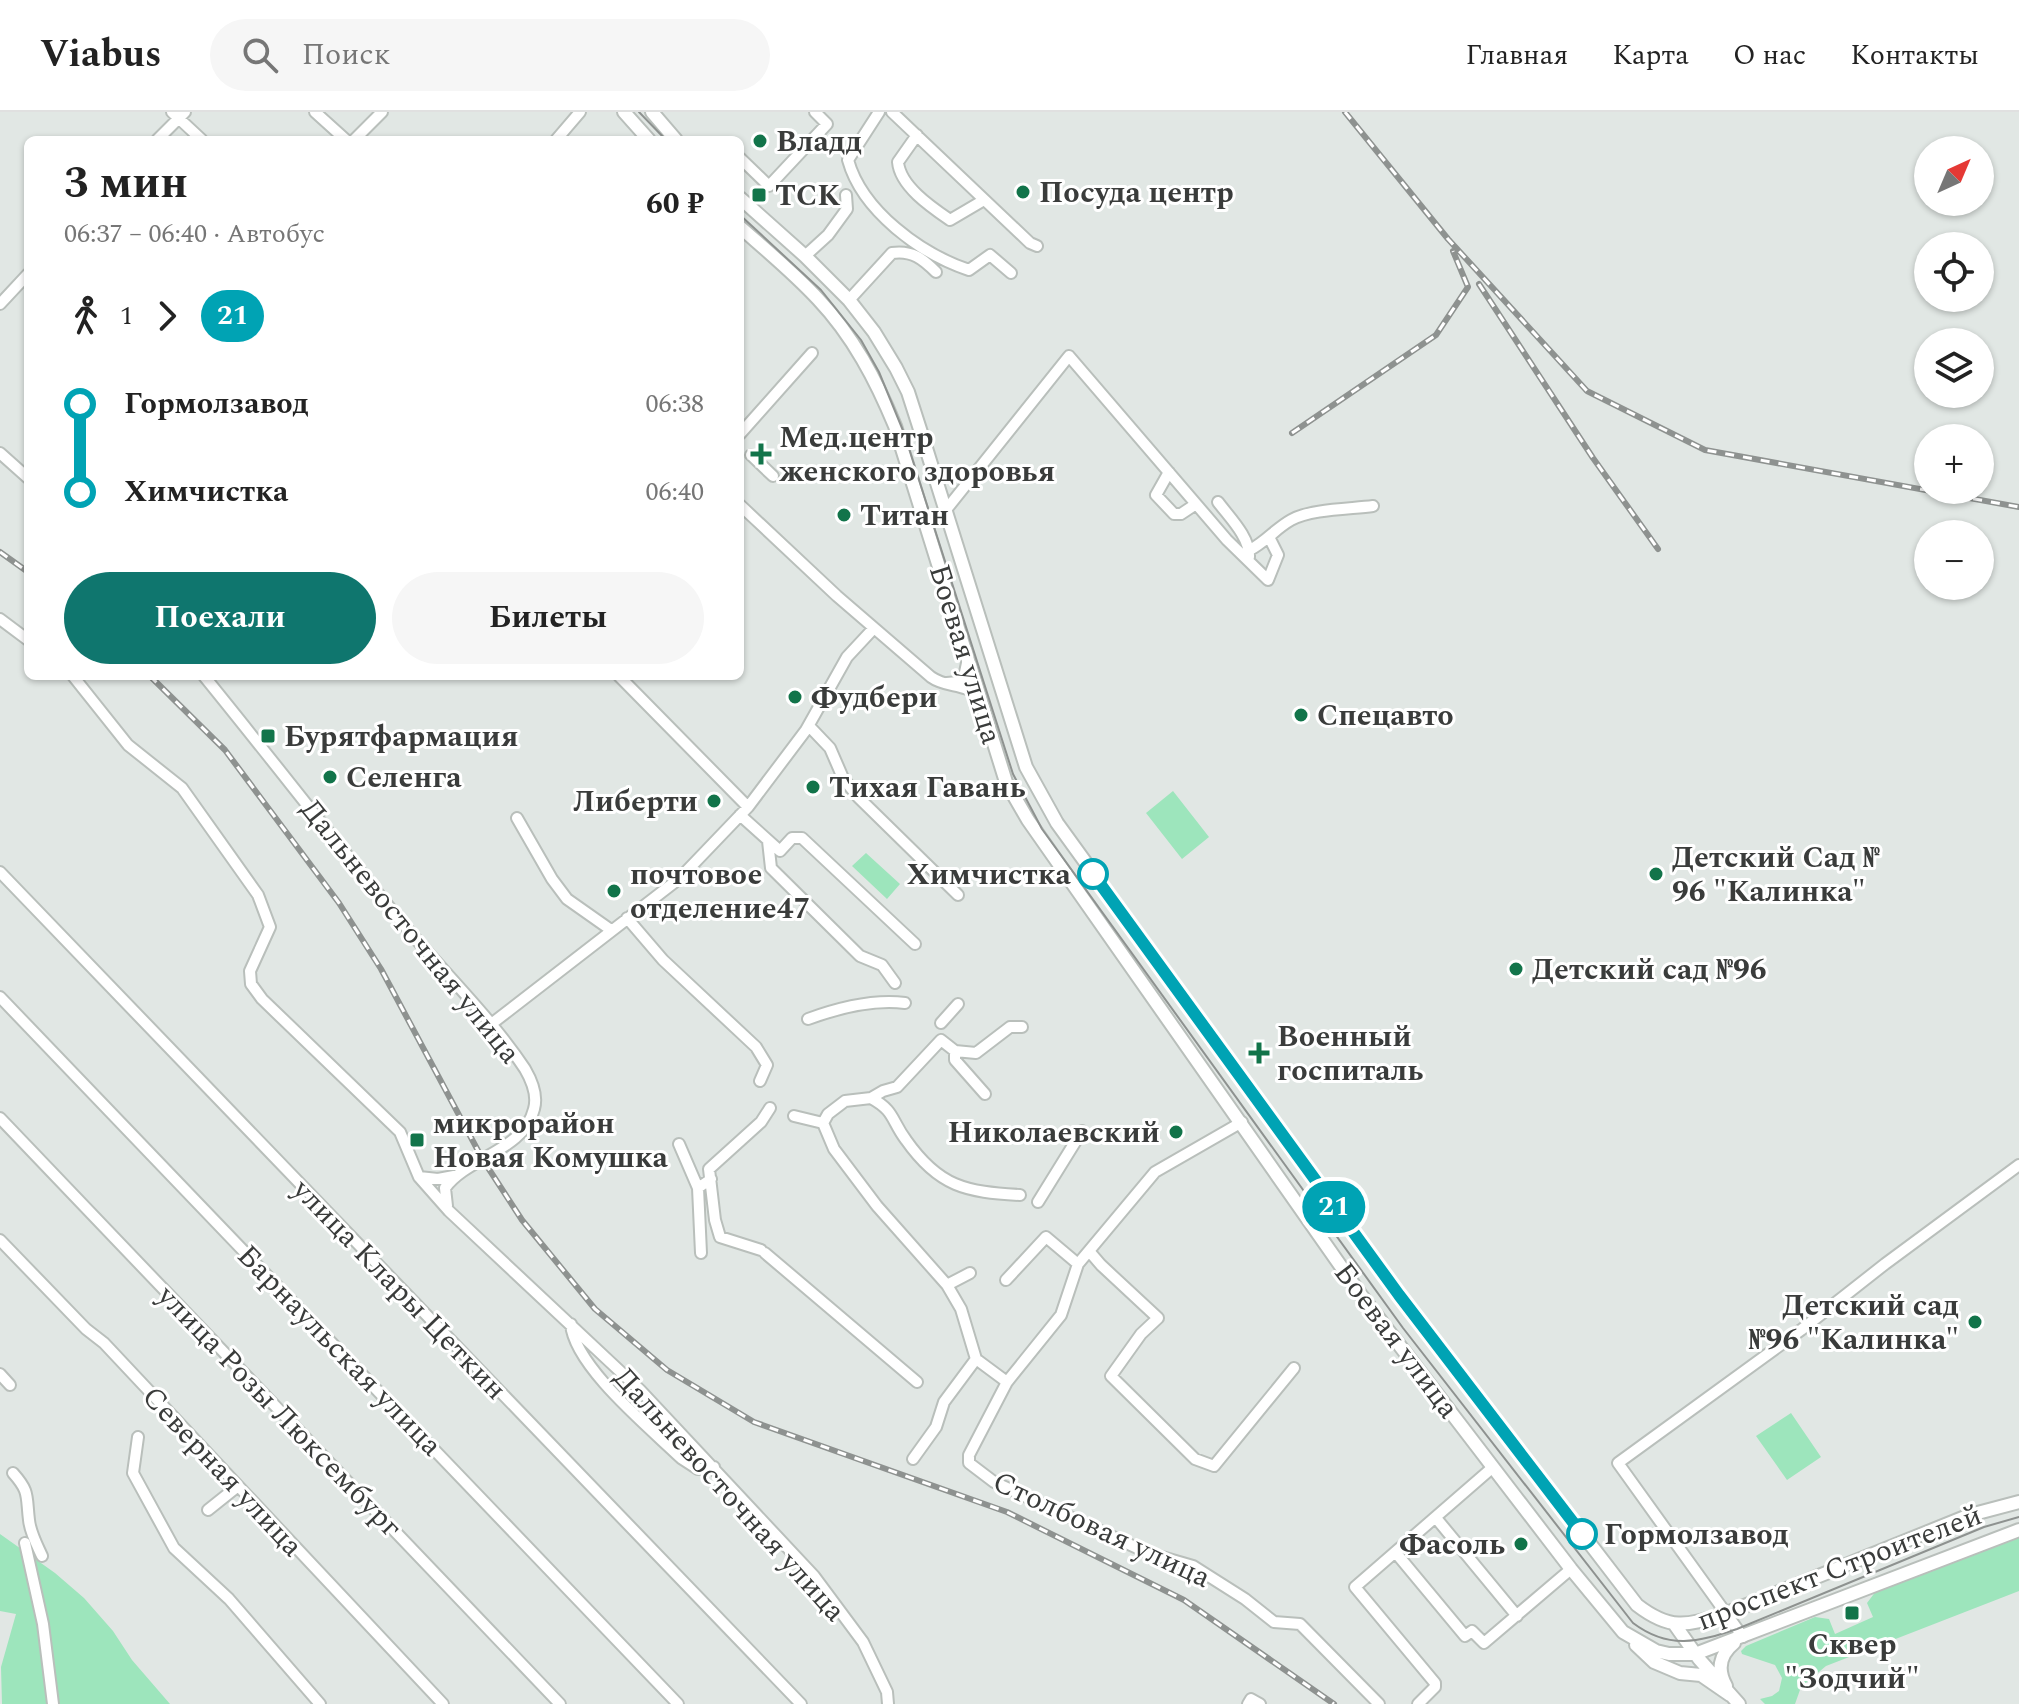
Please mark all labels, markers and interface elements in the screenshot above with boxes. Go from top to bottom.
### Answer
search box [210,19,770,91]
text: Viabus [40,26,162,84]
text: Поиск [302,32,390,78]
icon: search [238,33,282,77]
text: Главная [1466,34,1568,77]
text: Карта [1612,34,1689,77]
text: О нас [1733,34,1806,77]
text: Контакты [1850,34,1979,77]
place label: Владд [776,119,862,165]
marker: Владд [751,132,769,150]
north arrow [1914,136,1994,216]
map controls [1914,136,1994,600]
text: 3 мин [64,150,188,217]
place label: Посуда центр [1039,170,1234,216]
place label: ТСК [775,173,840,219]
text: 60 ₽ [646,181,704,227]
marker: Посуда центр [1014,183,1032,201]
marker: ТСК [750,186,768,204]
text: 06:37 – 06:40 · Автобус [64,214,325,254]
button: locate [1914,232,1994,312]
icon: walk [64,294,108,338]
icon: forward [145,294,189,338]
text: 21 [217,294,248,337]
text: 1 [120,296,133,336]
button: layers [1914,328,1994,408]
text: Гормолзавод [124,381,309,427]
text: 06:38 [645,384,704,424]
place label: Мед.центр женского здоровья [779,415,1055,495]
button: + [1914,424,1994,504]
marker: Мед.центр женского здоровья [750,443,772,465]
text: Химчистка [124,469,289,515]
text: 06:40 [645,472,704,512]
place label: Титан [860,493,949,539]
marker: Титан [835,506,853,524]
button: − [1914,520,1994,600]
street label: Боевая улица [916,559,1014,750]
button: Поехали [64,572,376,664]
button: Билеты [392,572,704,664]
place label: Фудбери [811,675,938,721]
marker: Фудбери [786,688,804,706]
place label: Спецавто [1317,693,1454,739]
marker: Спецавто [1292,706,1310,724]
place label: Бурятфармация [284,714,518,760]
marker: Бурятфармация [259,727,277,745]
place label: Селенга [346,755,462,801]
place label: Тихая Гавань [829,765,1025,811]
marker: Селенга [321,768,339,786]
marker: Тихая Гавань [804,778,822,796]
place label: Либерти [573,779,698,825]
street label: Дальневосточная улица [289,789,532,1074]
marker: Либерти [705,792,723,810]
place label: Детский Сад № 96 "Калинка" [1672,835,1880,915]
place label: почтовое отделение47 [630,852,810,932]
place label: Химчистка [906,852,1072,898]
marker: Химчистка [1078,859,1108,889]
marker: Детский Сад № 96 "Калинка" [1647,865,1665,883]
marker: почтовое отделение47 [605,882,623,900]
place label: Детский сад №96 [1532,947,1767,993]
marker: Детский сад №96 [1507,960,1525,978]
place label: Военный госпиталь [1277,1014,1423,1094]
marker: Военный госпиталь [1248,1042,1270,1064]
place label: микрорайон Новая Комушка [433,1101,669,1181]
place label: Николаевский [948,1110,1160,1156]
marker: Николаевский [1167,1123,1185,1141]
marker: микрорайон Новая Комушка [408,1131,426,1149]
street label: улица Клары Цеткин [280,1168,517,1411]
line badge: 21 [1298,1181,1370,1233]
text: 21 [1318,1185,1350,1228]
street label: Барнаульская улица [226,1234,453,1467]
street label: Боевая улица [1322,1253,1471,1429]
street label: улица Розы Люксембург [145,1274,413,1549]
place label: Детский сад №96 "Калинка" [1749,1283,1959,1363]
marker: Детский сад №96 "Калинка" [1966,1313,1984,1331]
street label: Дальневосточная улица [602,1357,857,1633]
street label: Северная улица [131,1376,314,1568]
street label: Столбовая улица [985,1459,1219,1601]
street label: проспект Строителей [1690,1492,1989,1644]
place label: Гормолзавод [1604,1512,1789,1558]
marker: Гормолзавод [1567,1519,1597,1549]
place label: Фасоль [1399,1522,1505,1568]
marker: Фасоль [1512,1535,1530,1553]
marker: Сквер "Зодчий" [1843,1604,1861,1622]
place label: Сквер "Зодчий" [1785,1622,1920,1702]

